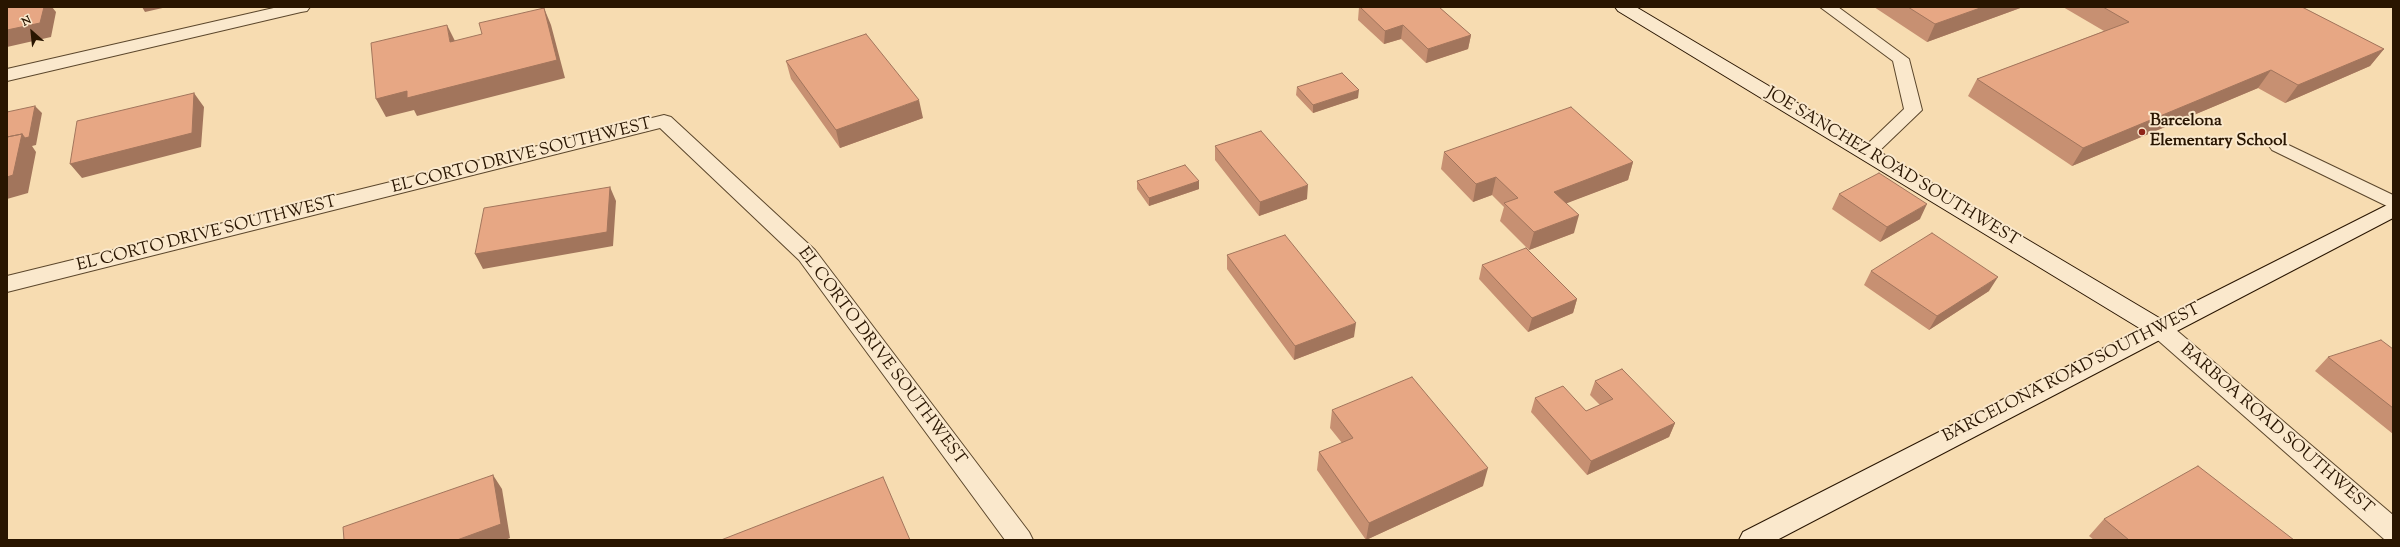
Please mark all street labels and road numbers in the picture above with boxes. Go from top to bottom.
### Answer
street label: JOE SANCHEZ ROAD SOUTHWEST [1761,84,2023,252]
street label: EL CORTO DRIVE SOUTHWEST [390,115,654,199]
street label: EL CORTO DRIVE SOUTHWEST [75,193,339,277]
street label: EL CORTO DRIVE SOUTHWEST [792,244,970,470]
street label: BARCELONA ROAD SOUTHWEST [1940,300,2204,448]
street label: BARBOA ROAD SOUTHWEST [2175,340,2377,520]

